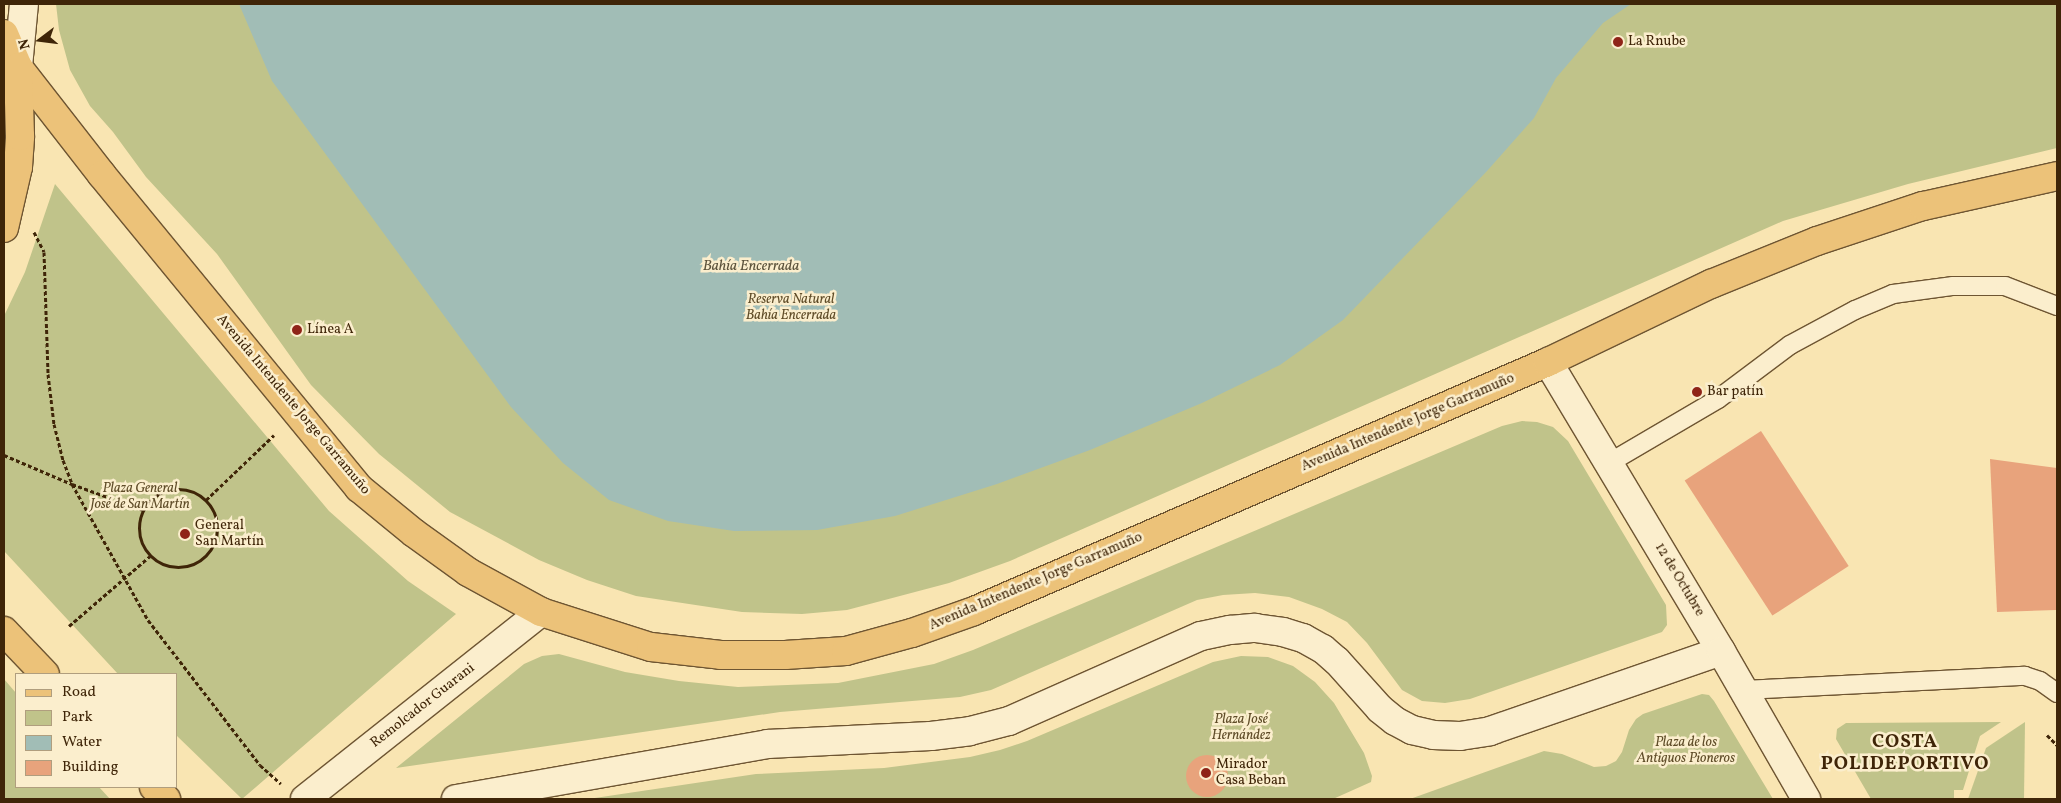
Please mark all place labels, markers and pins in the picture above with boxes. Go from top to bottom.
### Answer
place label: La Rnube [1628,34,1686,50]
marker: La Rnube [1612,36,1624,48]
place label: Línea A [307,322,354,338]
marker: Línea A [291,324,303,336]
place label: Bar patín [1707,384,1764,400]
marker: Bar patín [1691,386,1703,398]
place label: General San Martín [195,518,264,550]
marker: General San Martín [179,528,191,540]
place label: Mirador Casa Beban [1216,757,1286,790]
marker: Mirador Casa Beban [1200,767,1212,779]

